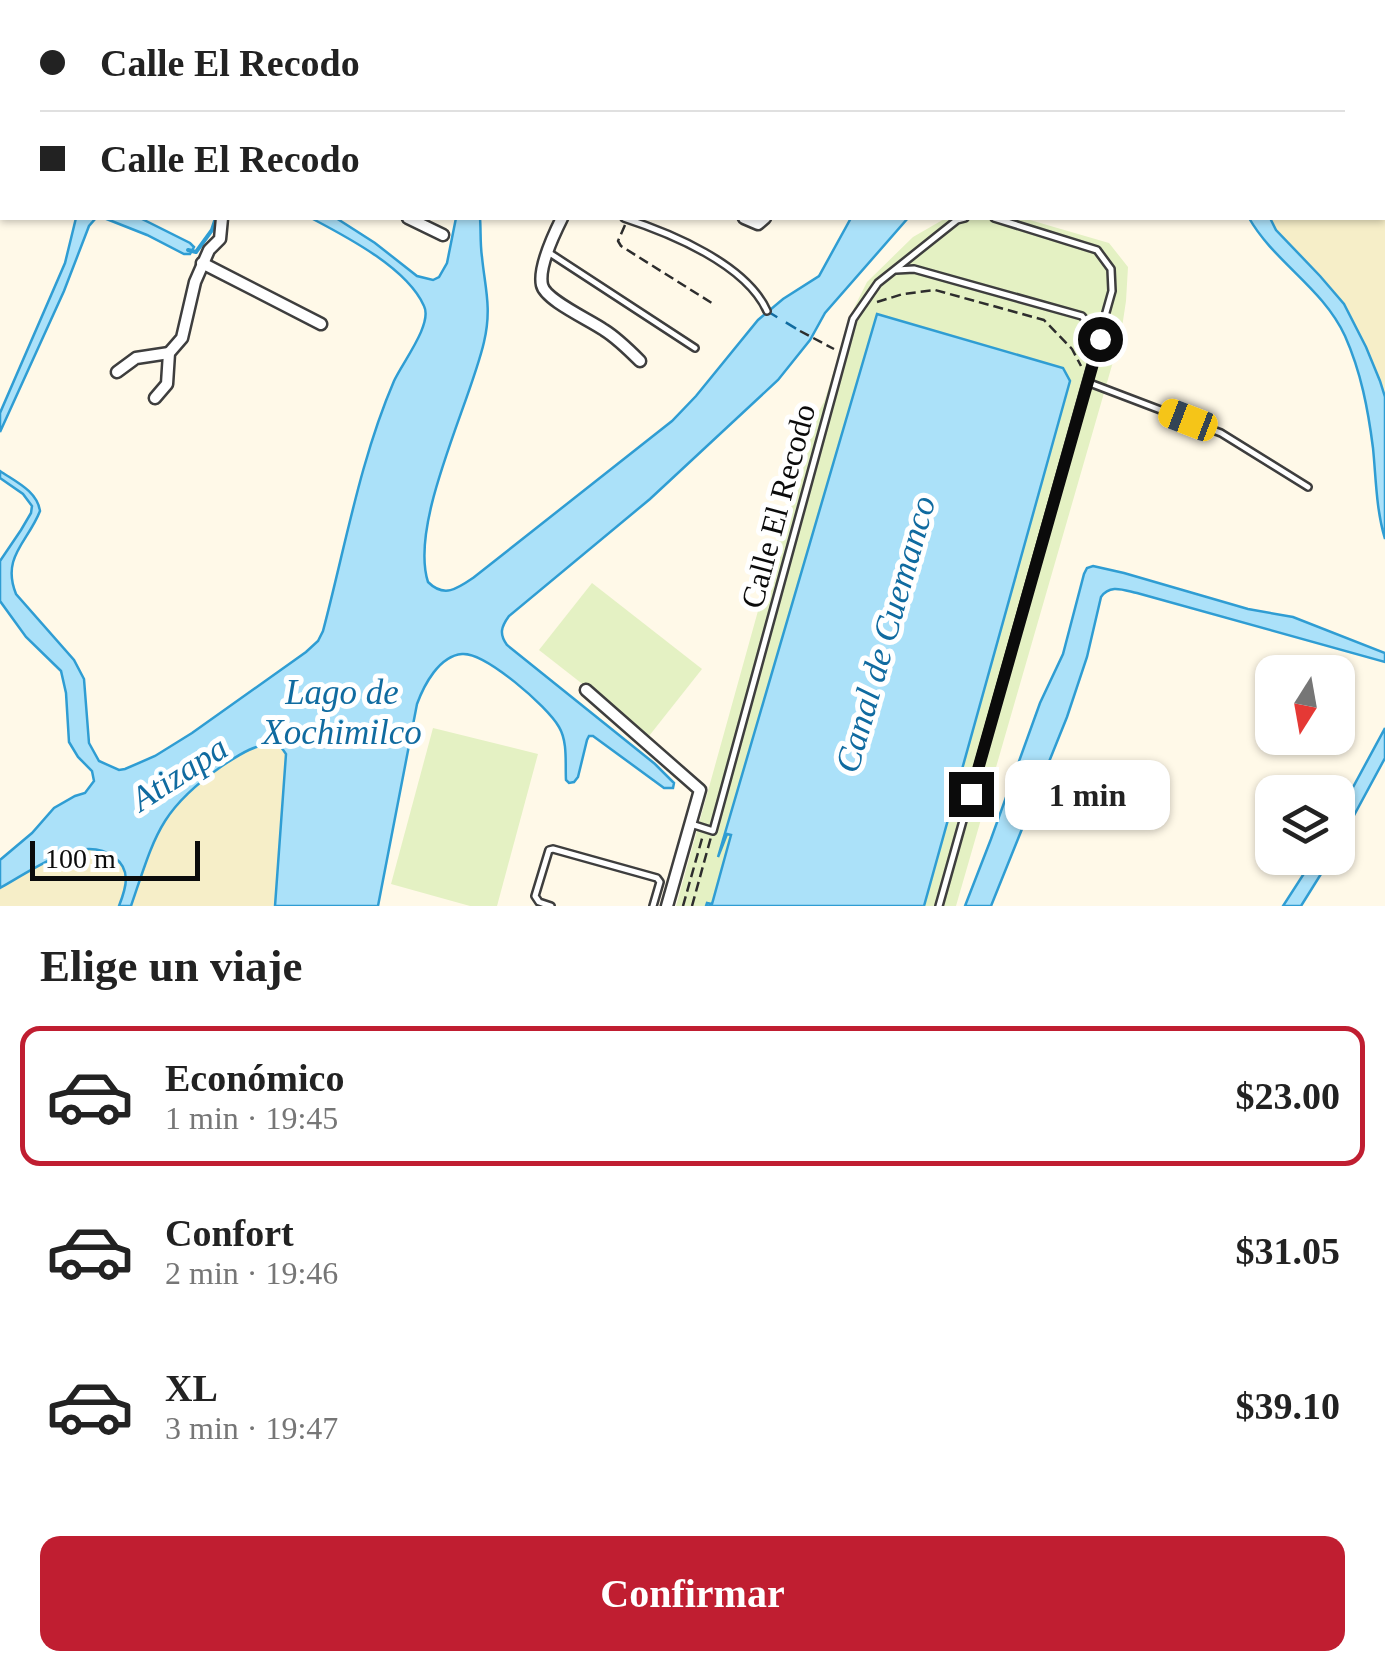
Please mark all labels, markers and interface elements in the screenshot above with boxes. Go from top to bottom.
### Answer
text: Calle El Recodo [100,42,360,84]
text: Calle El Recodo [100,138,360,180]
route start [1078,317,1123,362]
car [1155,395,1221,445]
street label: Calle El Recodo [733,400,823,612]
water label: Canal de Cuemanco [827,491,944,777]
north arrow [1255,655,1355,755]
map controls [1255,655,1355,875]
water label: Lago de Xochimilco [260,673,422,752]
water label: Atizapa [122,728,235,820]
callout: 1 min [1006,759,1171,829]
route end [949,772,994,817]
button: layers [1255,775,1355,875]
text: 1 min [1049,777,1126,813]
scale bar [30,836,200,880]
text: 100 m [45,843,116,874]
text: Elige un viaje [40,941,303,991]
icon: car [45,1051,135,1141]
text: Económico [165,1057,344,1099]
text: $23.00 [1236,1075,1340,1117]
text: 1 min · 19:45 [165,1100,338,1136]
icon: car [45,1206,135,1296]
text: Confort [165,1212,294,1254]
text: $31.05 [1236,1230,1340,1272]
text: 2 min · 19:46 [165,1255,338,1291]
icon: car [45,1361,135,1451]
text: XL [165,1367,218,1409]
text: $39.10 [1236,1385,1340,1427]
text: 3 min · 19:47 [165,1410,338,1446]
button: Confirmar [40,1536,1345,1651]

